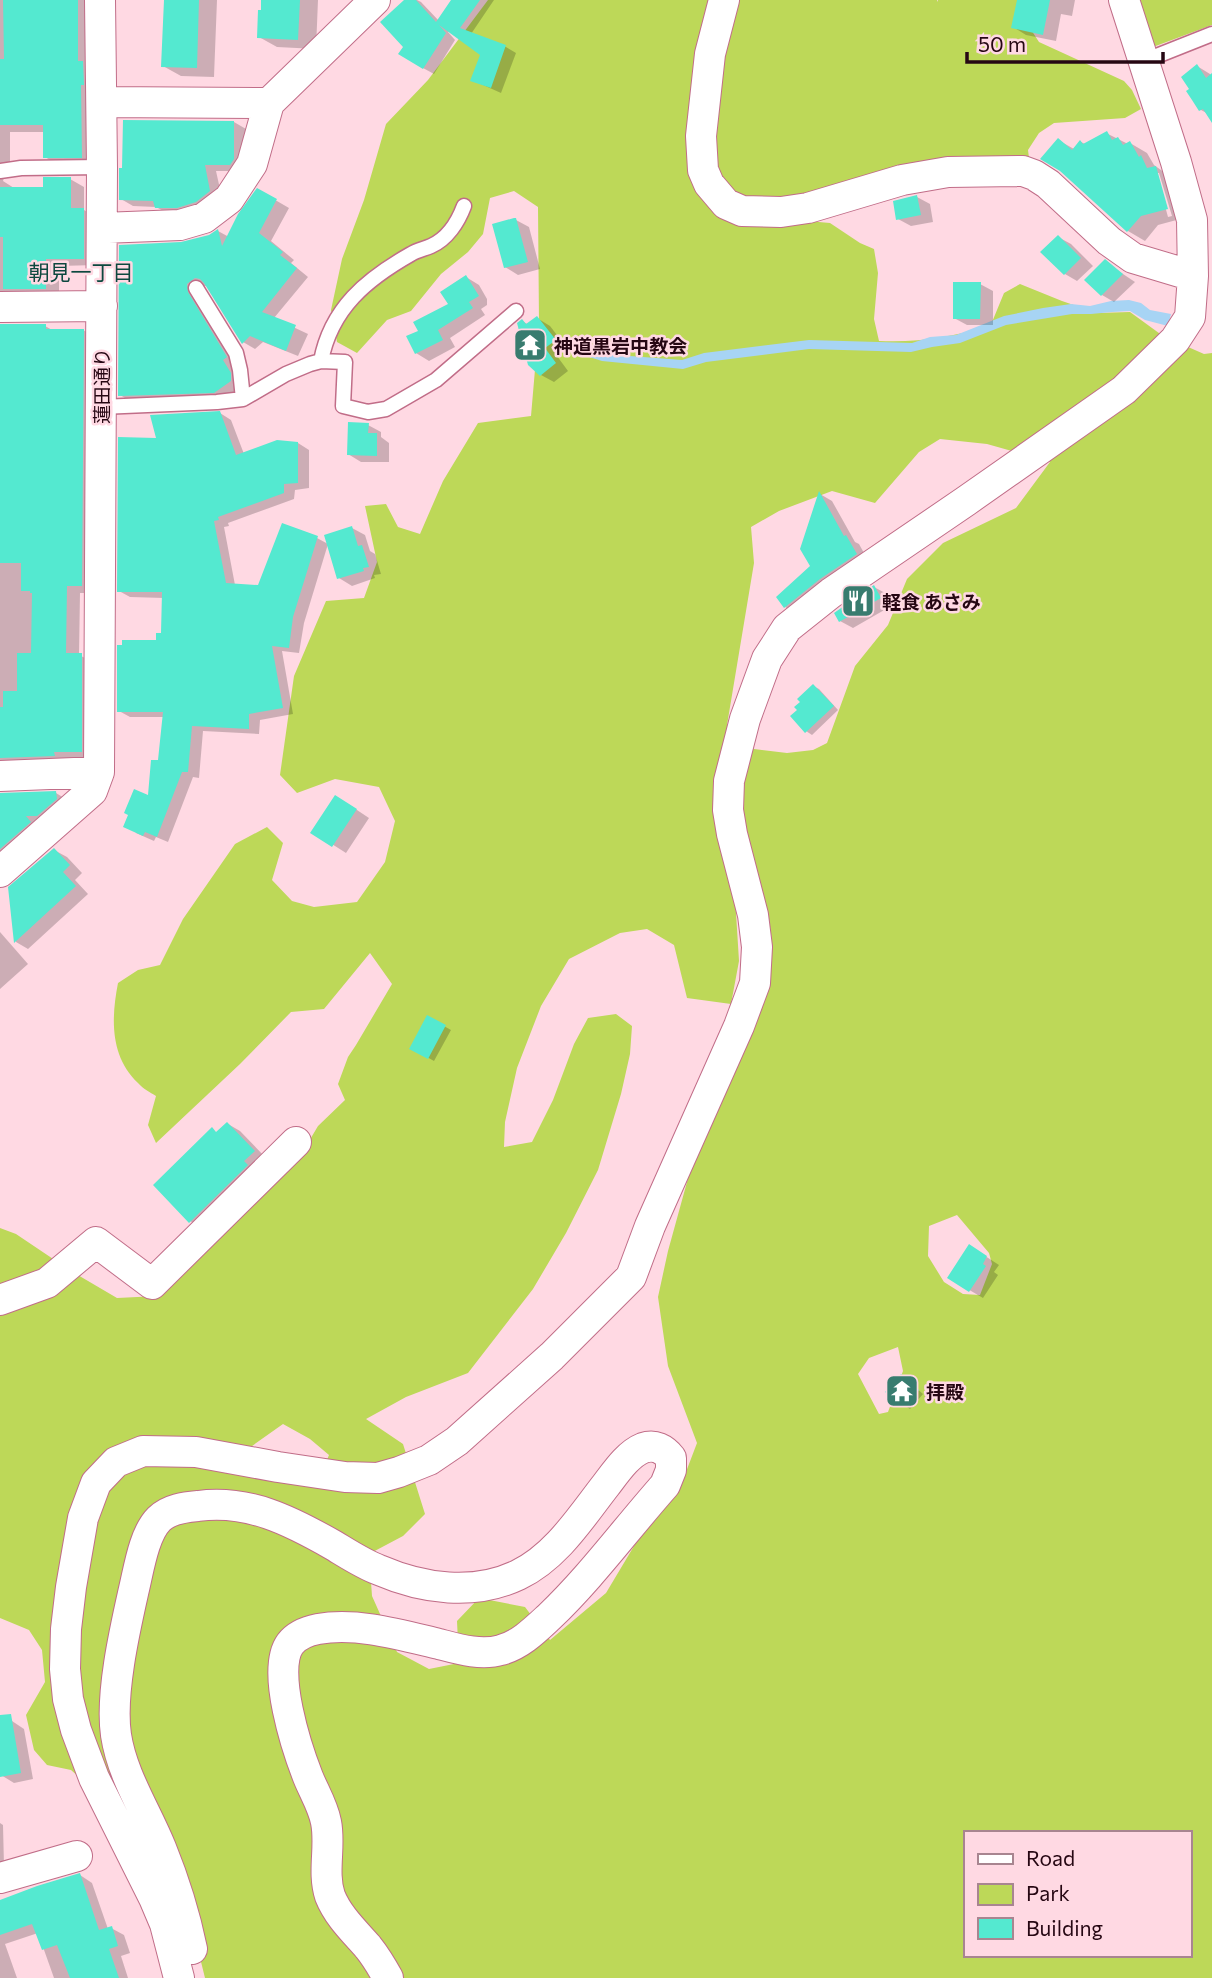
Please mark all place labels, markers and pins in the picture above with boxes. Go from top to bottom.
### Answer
temple icon: 神道黒岩中教会 [511,326,549,364]
place label: 神道黒岩中教会 [554,334,687,357]
restaurant icon: 軽食 あさみ [839,582,877,620]
place label: 軽食 あさみ [882,590,981,613]
temple icon: 拝殿 [883,1372,921,1410]
place label: 拝殿 [926,1380,964,1403]

